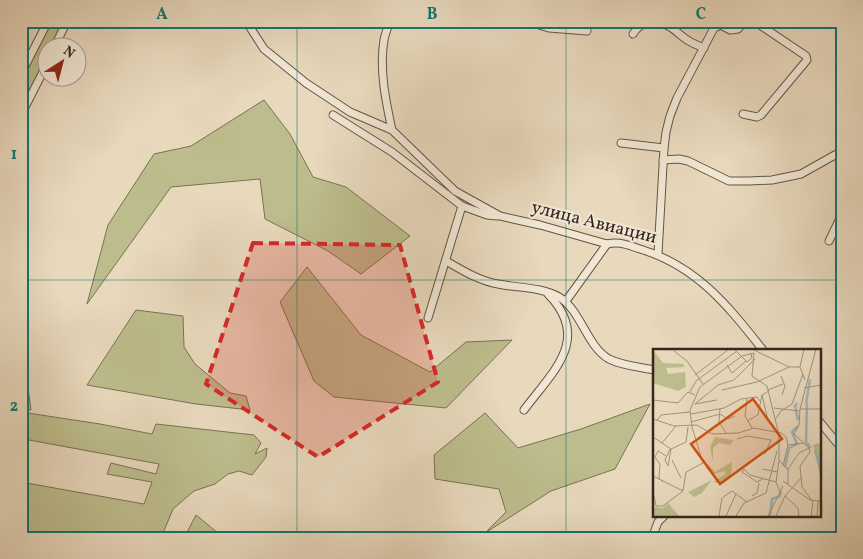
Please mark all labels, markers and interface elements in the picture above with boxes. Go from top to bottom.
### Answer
text: A [156,4,168,26]
text: B [427,4,438,26]
text: C [696,4,706,26]
north arrow [38,38,88,88]
text: N [59,42,78,63]
text: 1 [11,144,17,166]
street label: улица Авиации [529,195,659,251]
inset map [653,349,820,516]
text: 2 [10,396,18,418]

